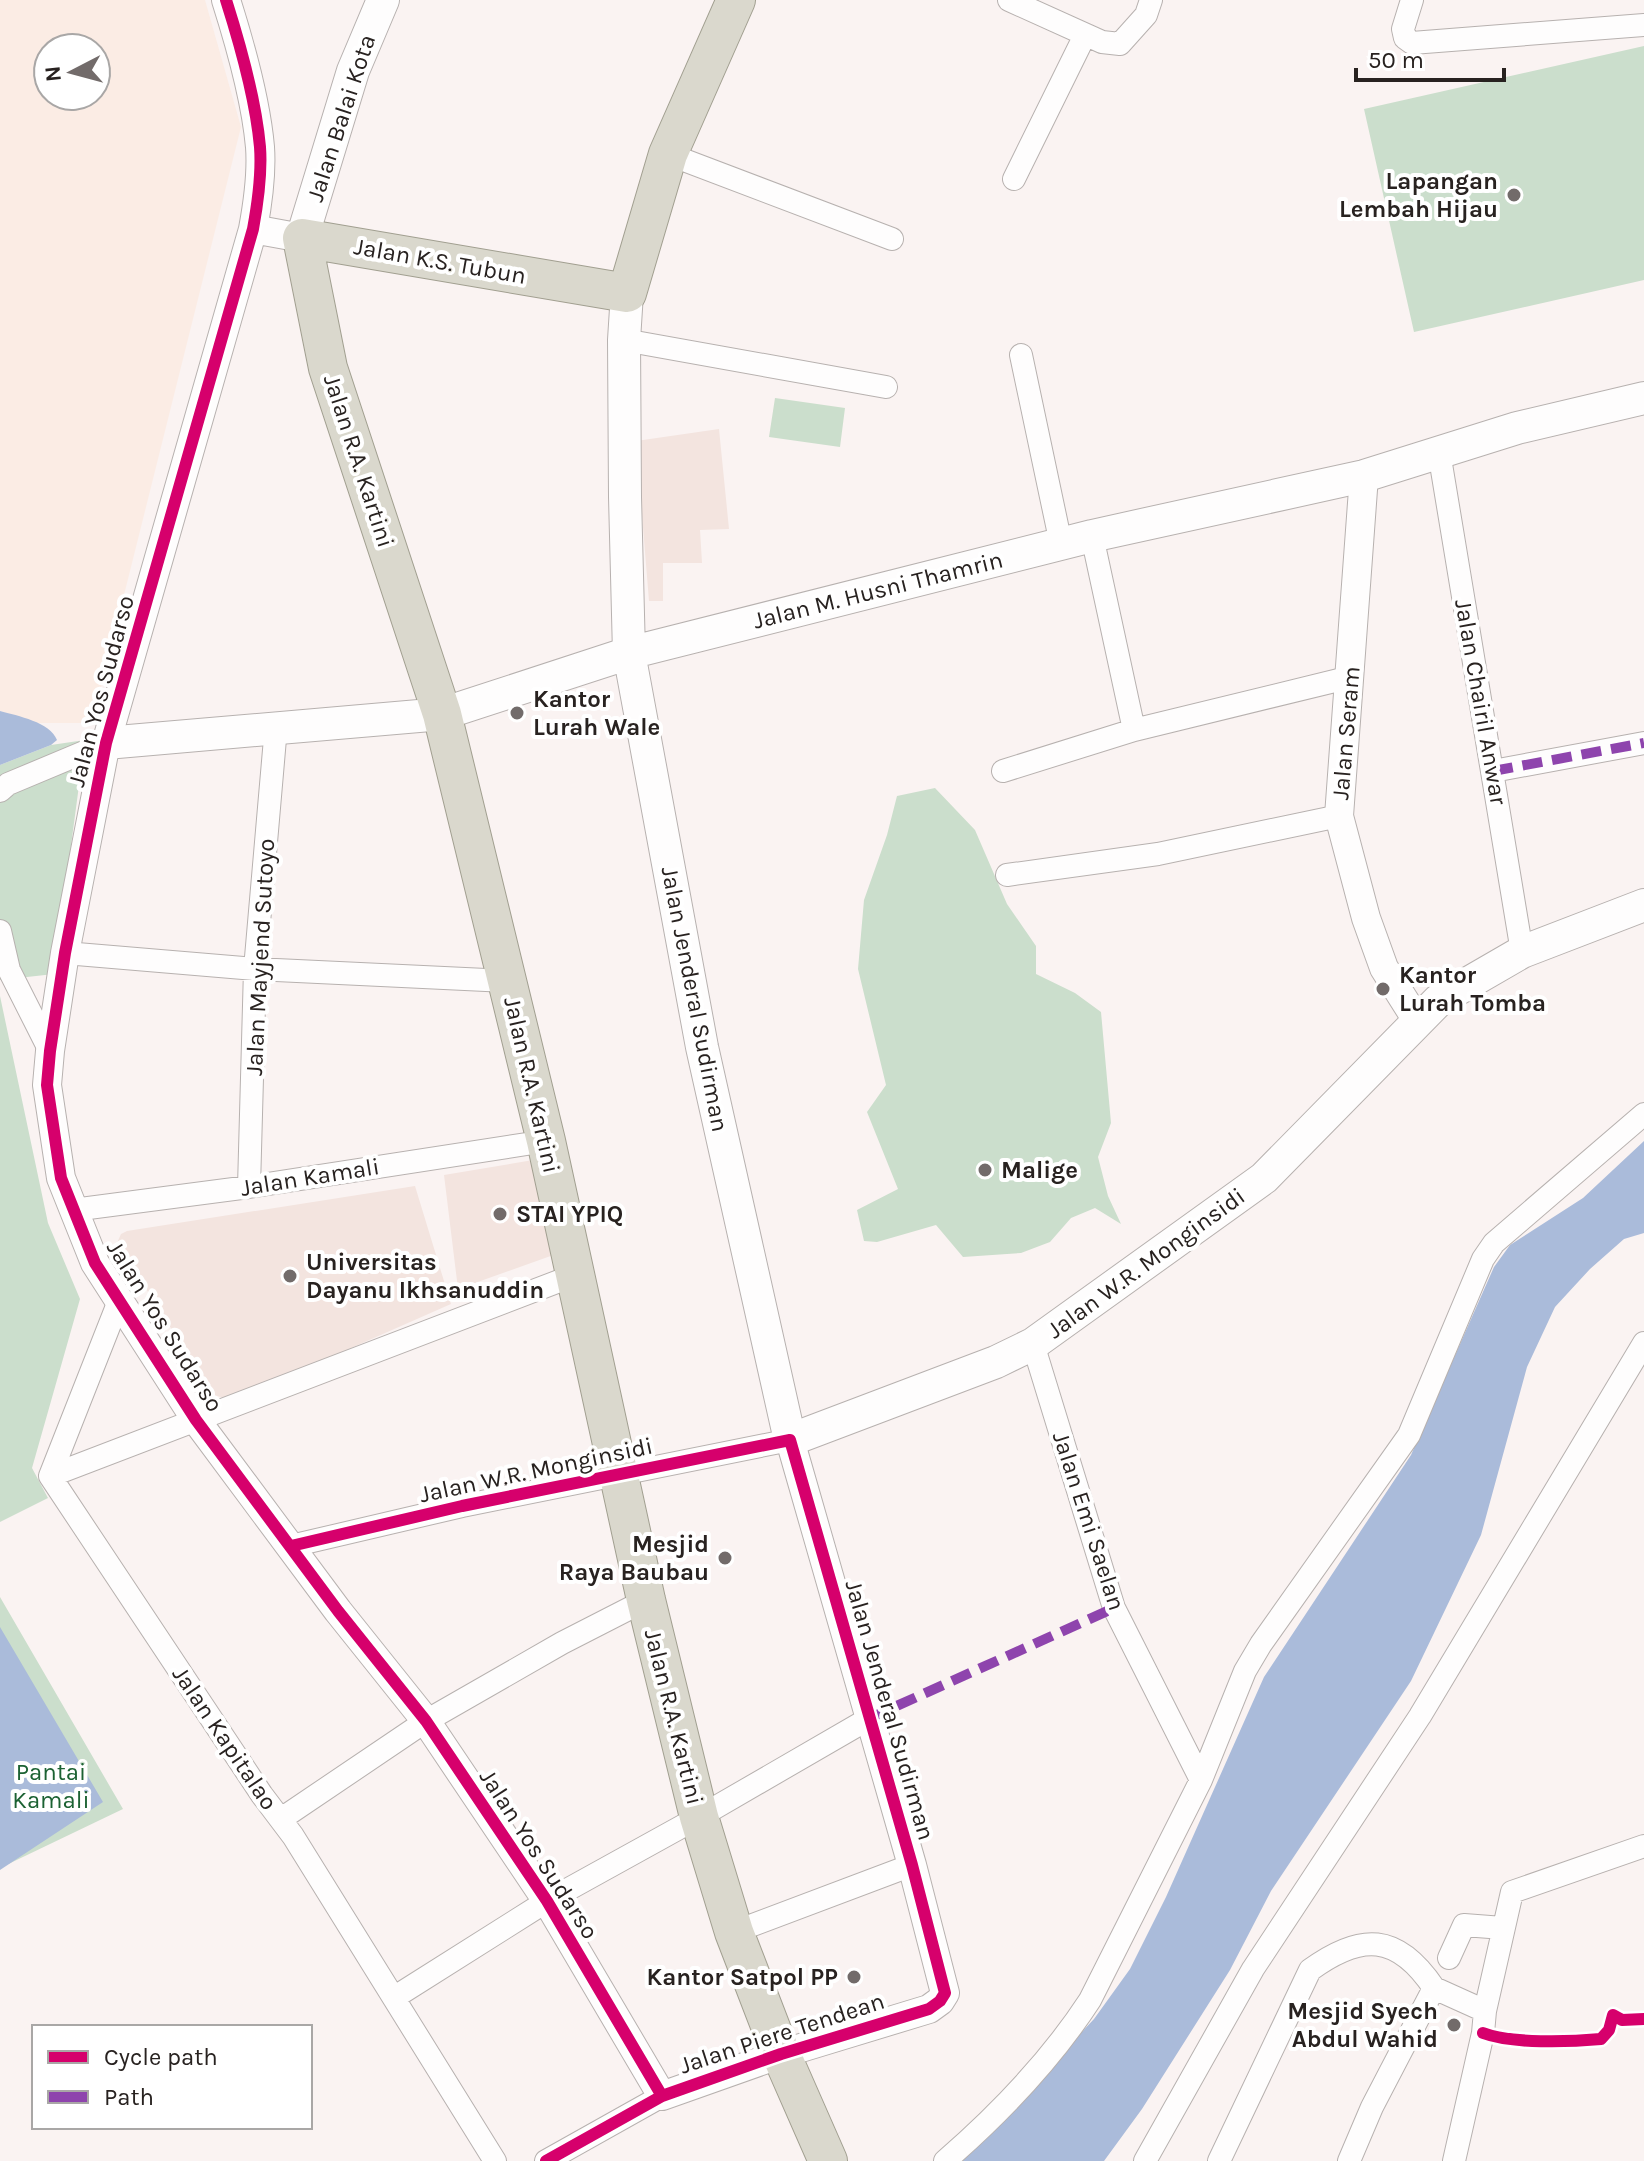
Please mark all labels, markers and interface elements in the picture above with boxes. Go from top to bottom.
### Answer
street label: Jalan Balai Kota [301,31,381,205]
north arrow [32,32,112,112]
scale bar [1356,32,1504,82]
text: 50 m [1368,46,1424,74]
text: N [39,65,67,83]
place label: Lapangan Lembah Hijau [1339,167,1498,223]
marker: Lapangan Lembah Hijau [1505,186,1523,204]
street label: Jalan K.S. Tubun [352,232,528,290]
street label: Jalan R.A. Kartini [318,371,400,551]
street label: Jalan M. Husni Thamrin [750,545,1006,635]
street label: Jalan Yos Sudarso [62,592,140,790]
street label: Jalan Chairil Anwar [1449,597,1513,807]
street label: Jalan Seram [1326,665,1366,801]
place label: Kantor Lurah Wale [533,685,660,741]
marker: Kantor Lurah Wale [508,704,526,722]
street label: Jalan Mayjend Sutoyo [240,838,280,1076]
street label: Jalan Jenderal Sudirman [656,864,734,1134]
place label: Kantor Lurah Tomba [1399,961,1546,1017]
marker: Kantor Lurah Tomba [1374,980,1392,998]
street label: Jalan R.A. Kartini [498,994,566,1176]
street label: Jalan Kamali [239,1152,381,1202]
place label: Malige [1001,1156,1078,1184]
marker: Malige [976,1161,994,1179]
street label: Jalan W.R. Monginsidi [1042,1182,1250,1344]
place label: STAI YPIQ [516,1200,623,1228]
marker: STAI YPIQ [491,1205,509,1223]
street label: Jalan Yos Sudarso [101,1235,229,1417]
place label: Universitas Dayanu Ikhsanuddin [306,1248,544,1304]
marker: Universitas Dayanu Ikhsanuddin [281,1267,299,1285]
street label: Jalan Emi Saelan [1047,1428,1131,1614]
street label: Jalan W.R. Monginsidi [417,1432,655,1508]
place label: Mesjid Raya Baubau [559,1530,709,1586]
marker: Mesjid Raya Baubau [716,1549,734,1567]
street label: Jalan Jenderal Sudirman [839,1577,941,1843]
street label: Jalan R.A. Kartini [639,1626,709,1808]
street label: Jalan Kapitalao [167,1661,283,1815]
park label: Pantai Kamali [12,1758,90,1814]
street label: Jalan Yos Sudarso [474,1764,604,1944]
place label: Kantor Satpol PP [646,1963,838,1991]
marker: Kantor Satpol PP [845,1968,863,1986]
street label: Jalan Piere Tendean [676,1987,888,2079]
place label: Mesjid Syech Abdul Wahid [1287,1997,1438,2053]
marker: Mesjid Syech Abdul Wahid [1445,2016,1463,2034]
legend [32,2025,312,2129]
text: Cycle path [104,2043,218,2071]
text: Path [104,2083,154,2111]

